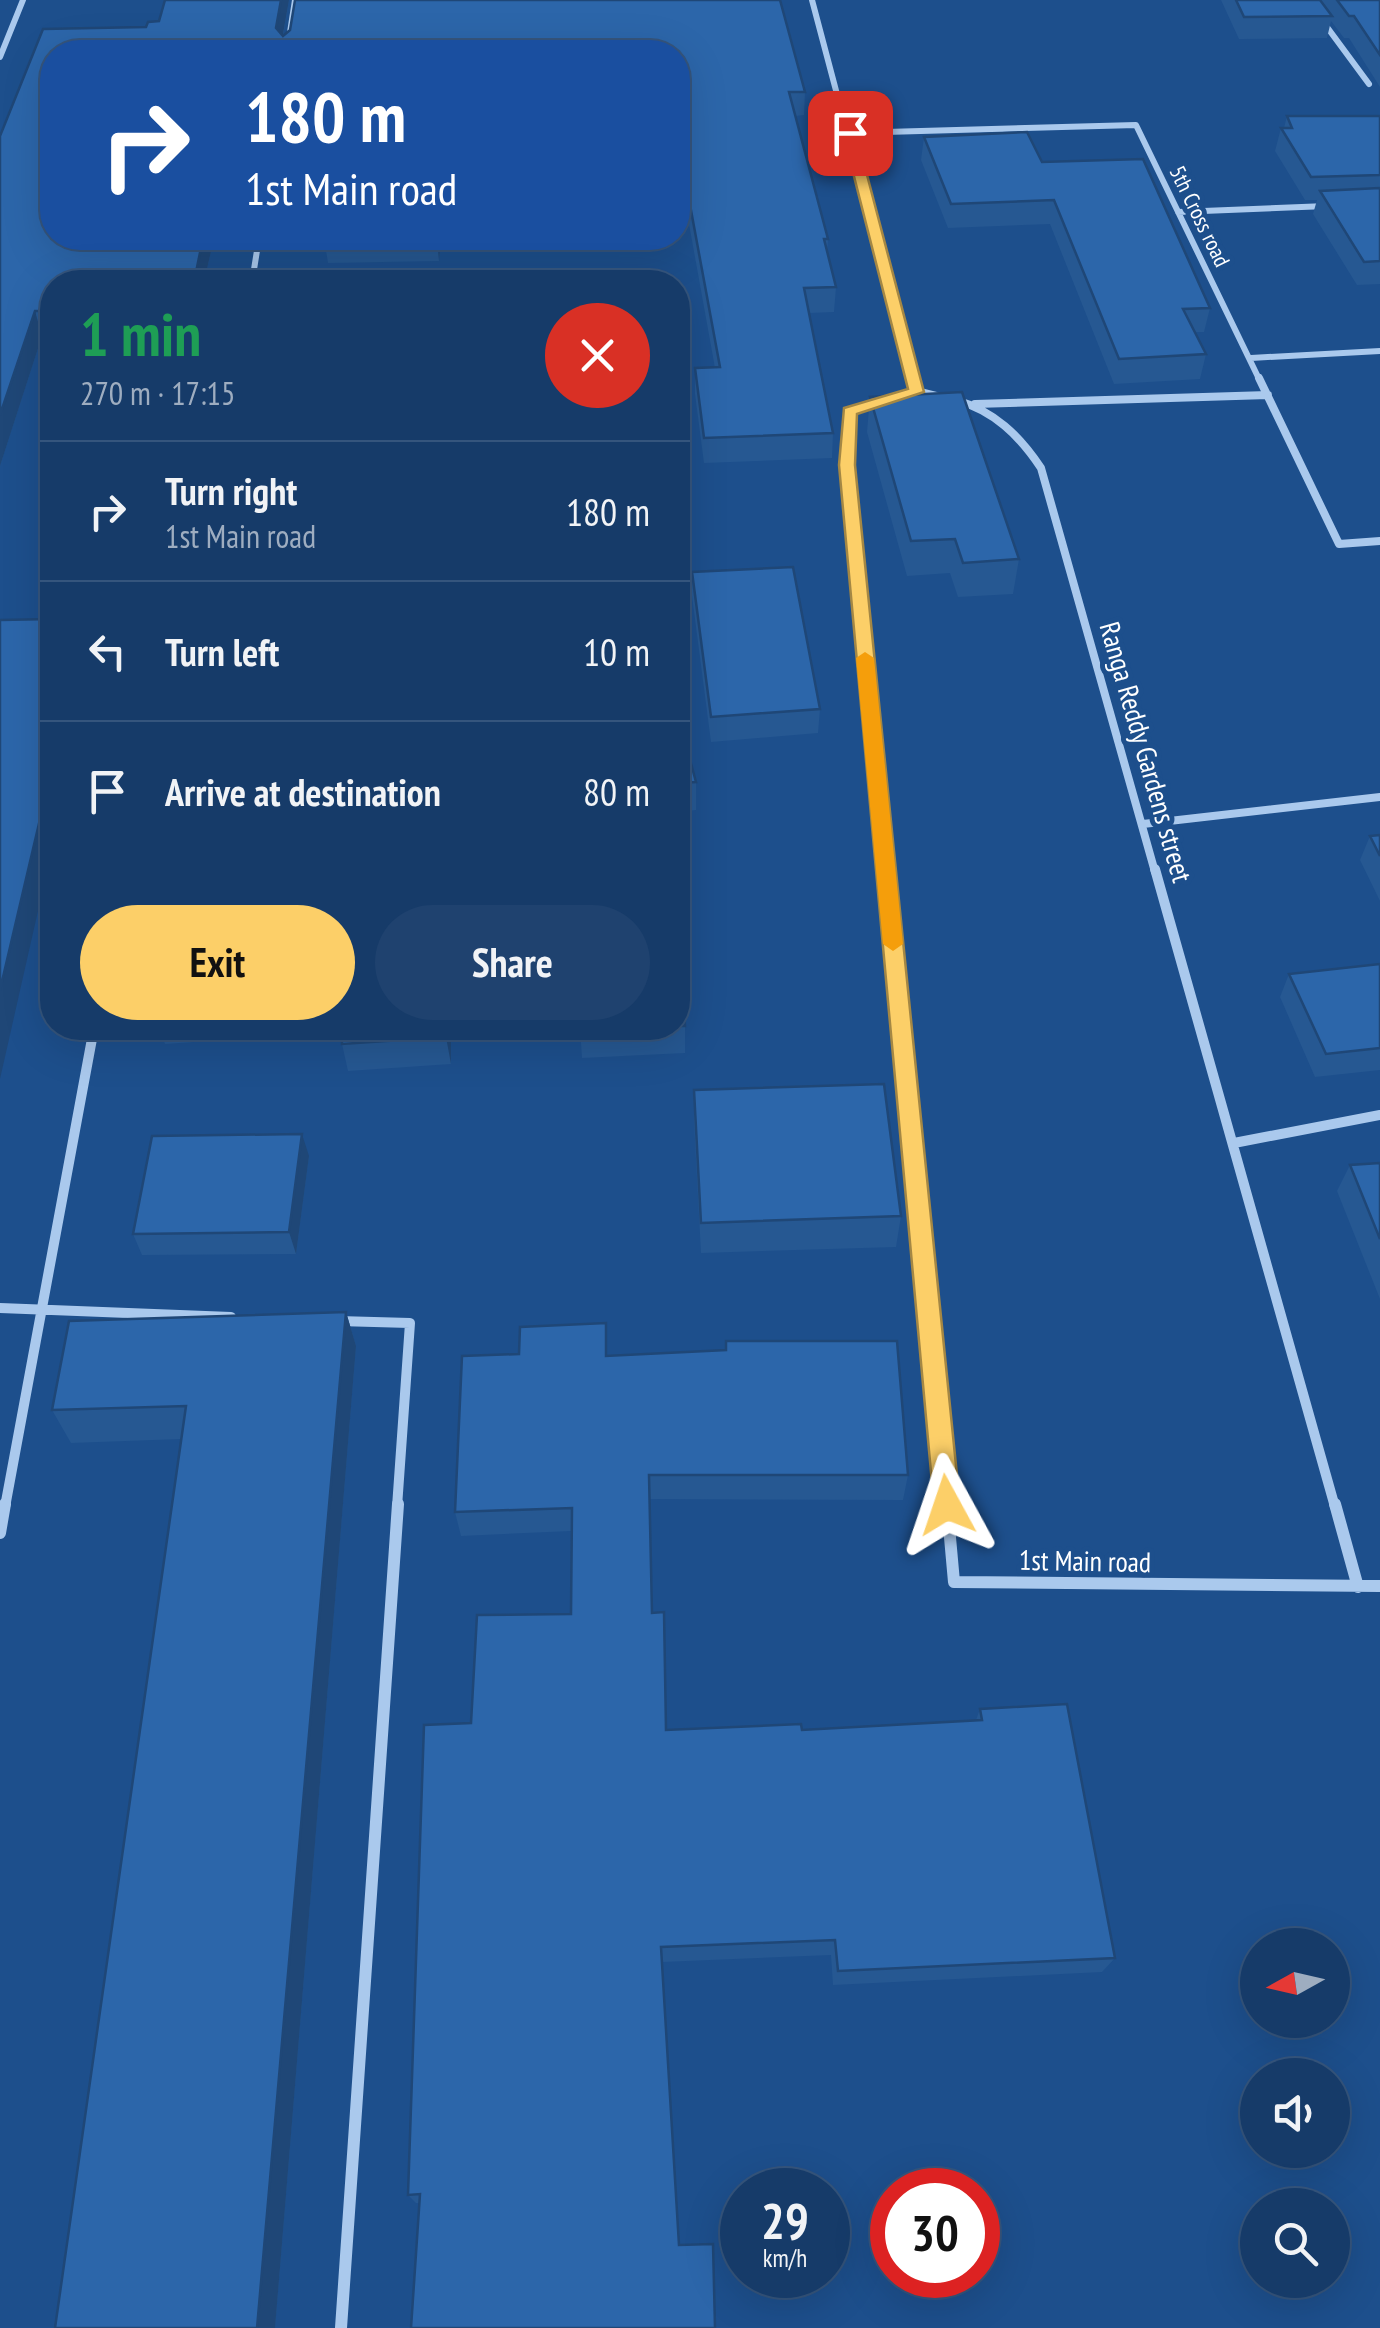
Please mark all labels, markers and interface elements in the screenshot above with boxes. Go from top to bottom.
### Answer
text: 180 m [245,71,406,161]
icon: right [80,80,210,210]
pin [808,91,893,176]
icon: arrive [823,106,878,161]
text: 1st Main road [245,159,457,217]
street label: 5th Cross road [1164,161,1236,271]
text: 1 min [80,295,201,373]
button: close [545,303,650,408]
text: 270 m · 17:15 [80,372,235,414]
text: Turn right [165,466,297,515]
icon: right [80,484,135,539]
text: 180 m [566,487,650,536]
text: 1st Main road [165,515,316,557]
street label: Ranga Reddy Gardens street [1092,617,1201,887]
icon: left [80,624,135,679]
text: Turn left [165,627,279,676]
text: 10 m [583,627,650,676]
icon: arrive [80,764,135,819]
text: Arrive at destination [165,767,441,816]
text: 80 m [583,767,650,816]
button: Exit [80,905,355,1020]
button: Share [375,905,650,1020]
position arrow [895,1453,999,1557]
street label: 1st Main road [1019,1541,1151,1580]
north arrow [1240,1928,1350,2038]
map controls [1240,1928,1350,2298]
button: sound [1240,2058,1350,2168]
speed limit sign: 30 [870,2168,1000,2298]
text: 29 [761,2188,809,2253]
button: search [1240,2188,1350,2298]
text: km/h [763,2242,807,2274]

